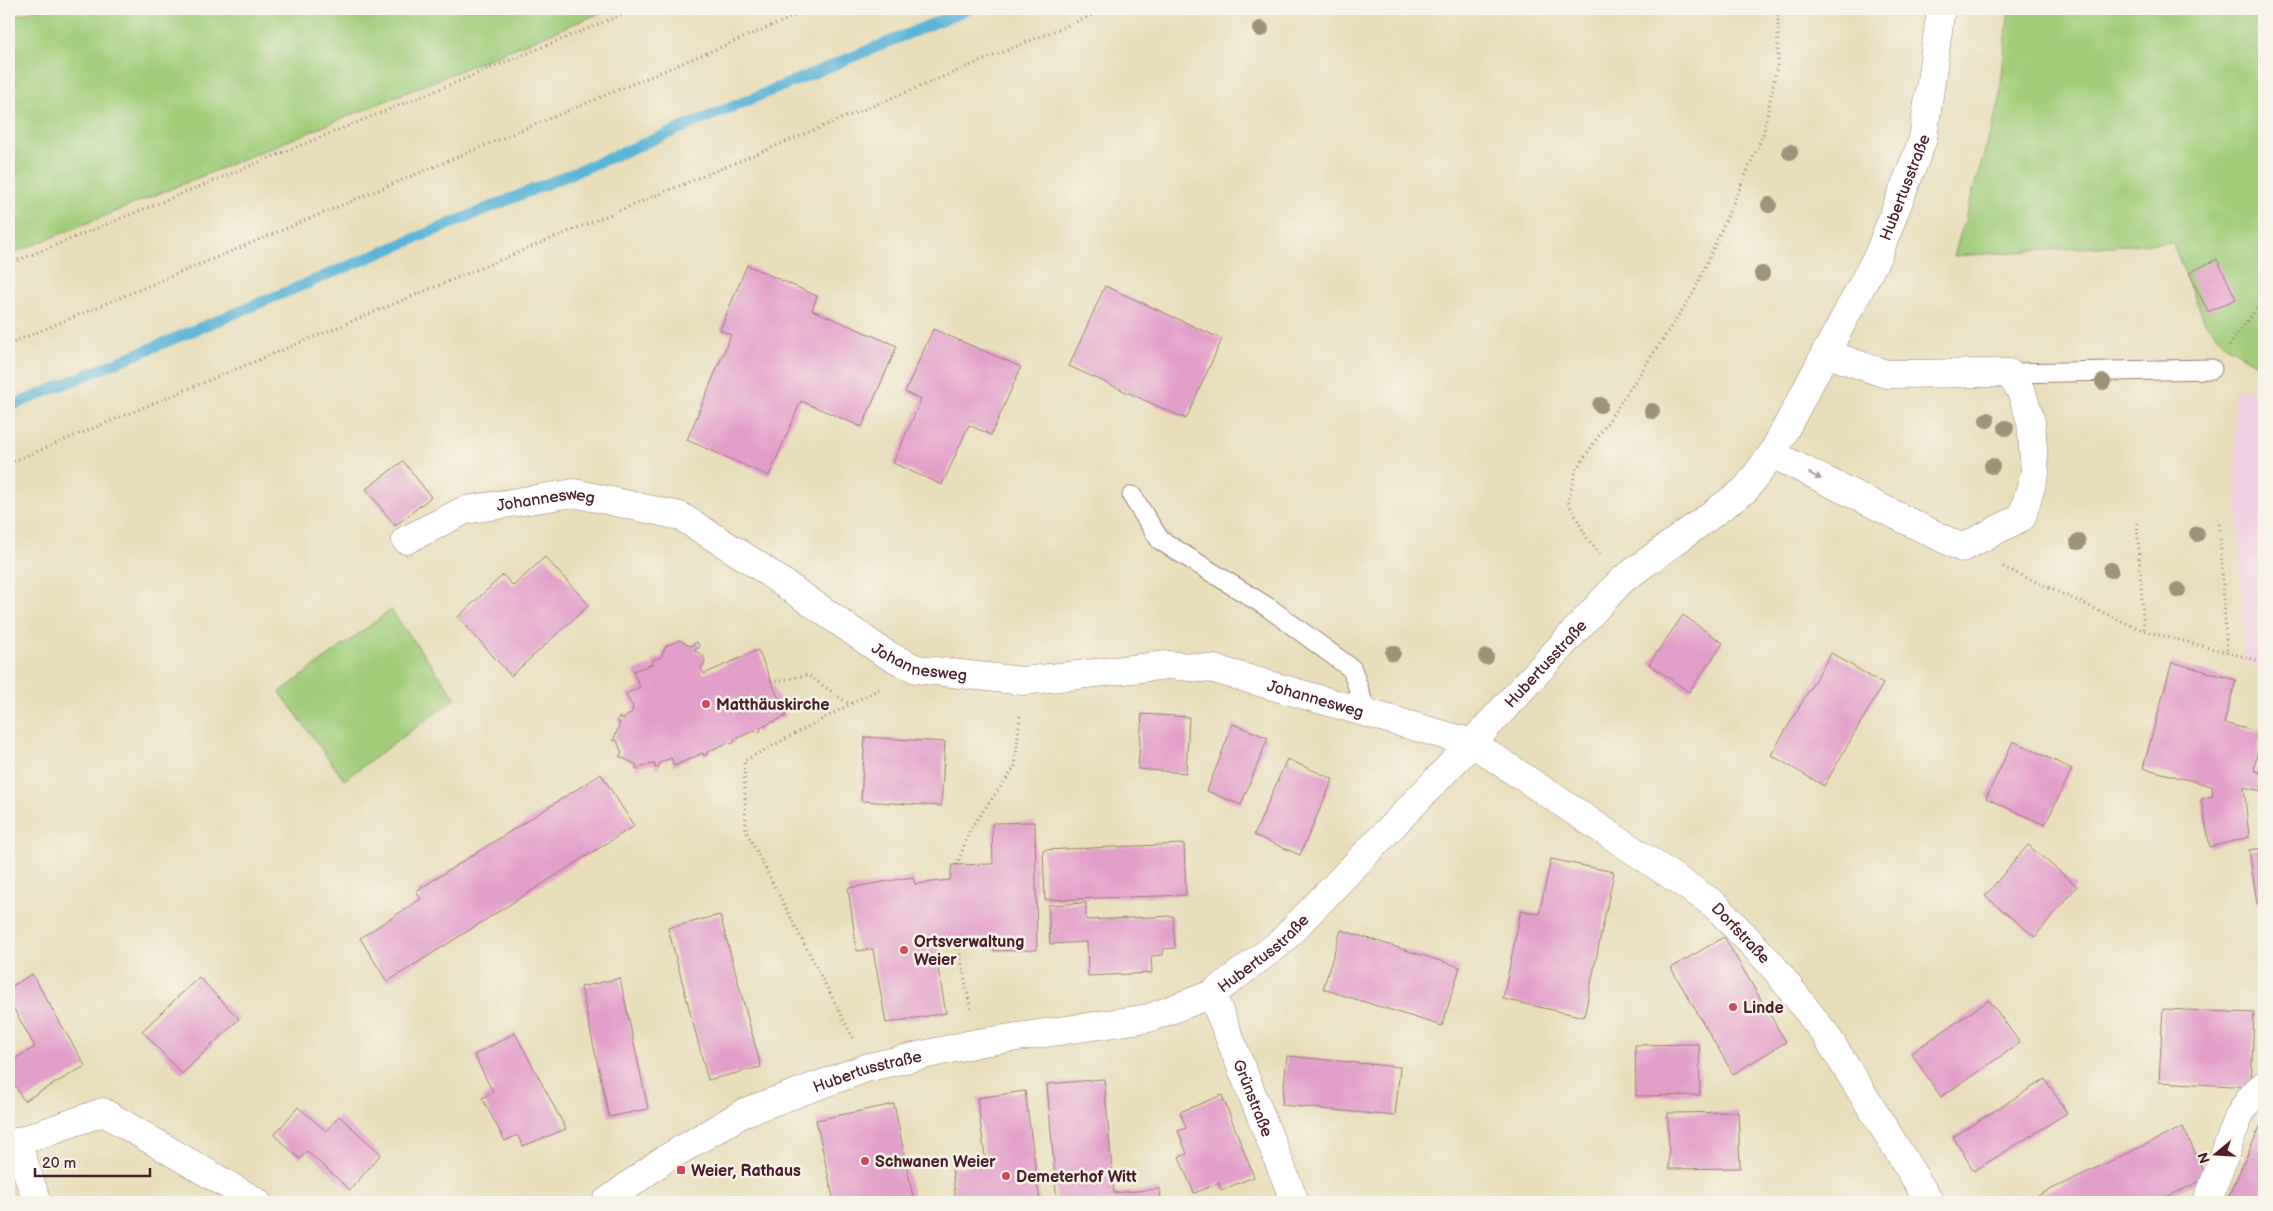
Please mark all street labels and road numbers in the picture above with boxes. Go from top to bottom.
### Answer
street label: Hubertusstraße [1877,131,1935,244]
street label: Johannesweg [495,485,597,516]
street label: Hubertusstraße [1501,616,1592,712]
street label: Johannesweg [867,639,968,686]
street label: Johannesweg [1265,677,1366,722]
street label: Dorfstraße [1707,899,1774,968]
street label: Hubertusstraße [1215,911,1314,997]
street label: Hubertusstraße [811,1047,924,1097]
street label: Grünstraße [1228,1057,1276,1140]

